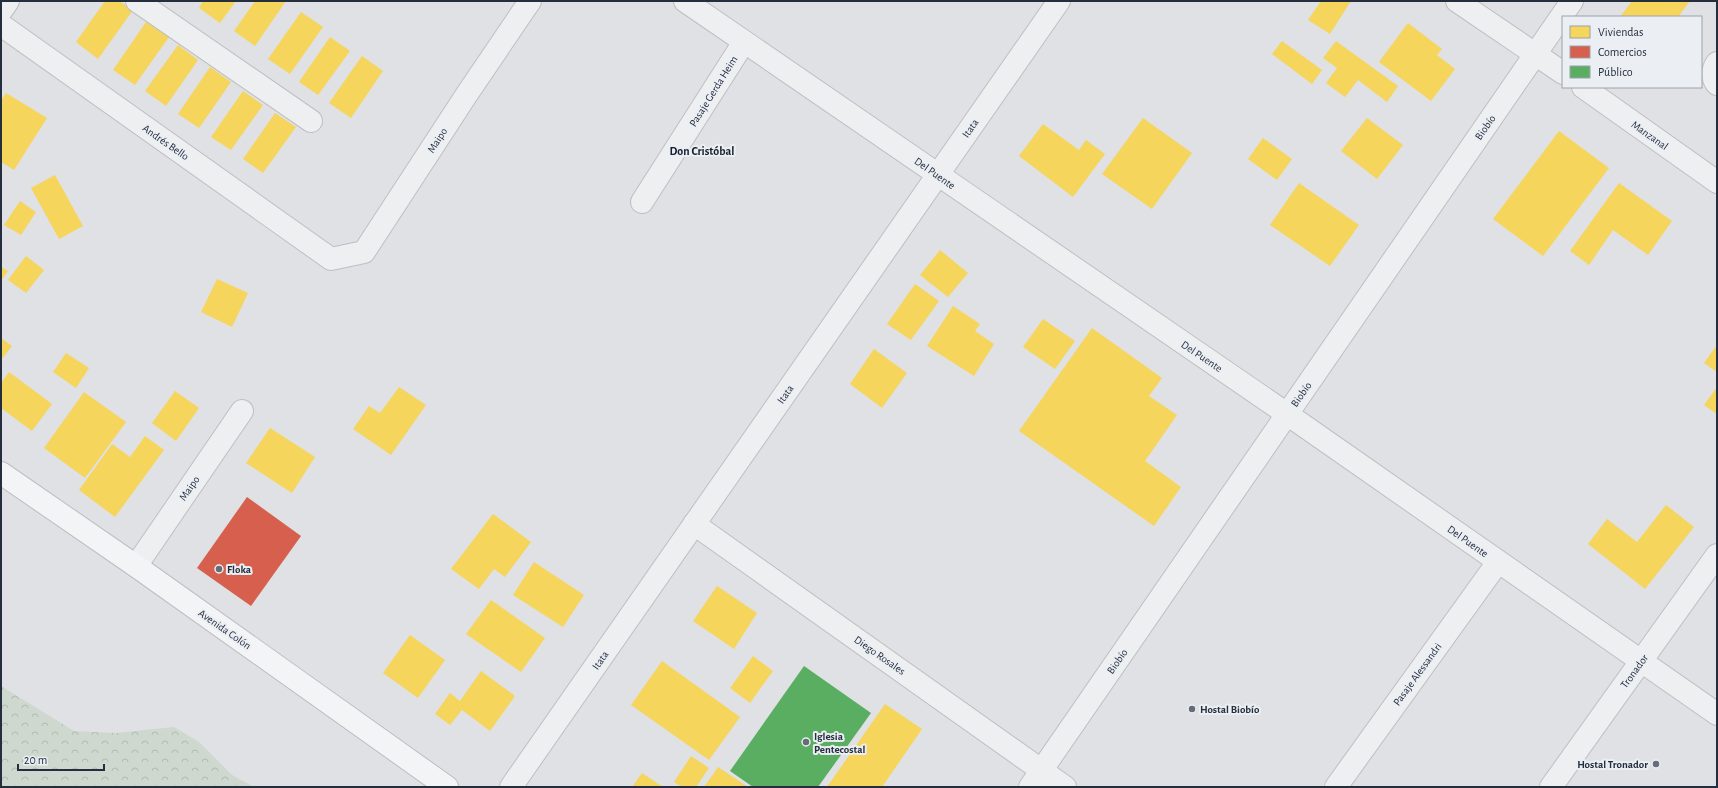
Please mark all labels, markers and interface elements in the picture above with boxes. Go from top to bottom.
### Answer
legend [1562,16,1702,88]
text: Viviendas [1598,26,1644,38]
text: Comercios [1598,46,1647,58]
street label: Pasaje Gerda Heim [687,54,740,128]
text: Público [1598,66,1633,78]
street label: Biobío [1473,113,1498,142]
street label: Itata [960,117,981,140]
street label: Manzanal [1629,119,1670,152]
street label: Andrés Bello [141,122,191,162]
street label: Maipo [425,126,449,155]
district label: Don Cristóbal [670,145,734,157]
street label: Del Puente [912,155,957,191]
street label: Del Puente [1179,339,1224,374]
street label: Biobío [1289,380,1314,409]
street label: Itata [775,383,796,406]
street label: Maipo [177,474,202,503]
street label: Del Puente [1445,523,1490,559]
marker: Floka [214,564,224,574]
place label: Floka [227,564,252,575]
street label: Avenida Colón [196,607,253,651]
street label: Diego Rosales [852,634,907,677]
street label: Pasaje Alessandri [1391,641,1444,708]
street label: Biobío [1105,647,1130,676]
street label: Itata [590,649,611,672]
street label: Tronador [1619,652,1651,690]
marker: Hostal Biobío [1187,704,1197,714]
place label: Hostal Biobío [1200,704,1260,715]
place label: Iglesia Pentecostal [814,731,865,755]
marker: Iglesia Pentecostal [801,737,811,747]
scale bar [18,746,104,772]
text: 20 m [24,754,47,766]
place label: Hostal Tronador [1577,759,1648,770]
marker: Hostal Tronador [1651,759,1661,769]

